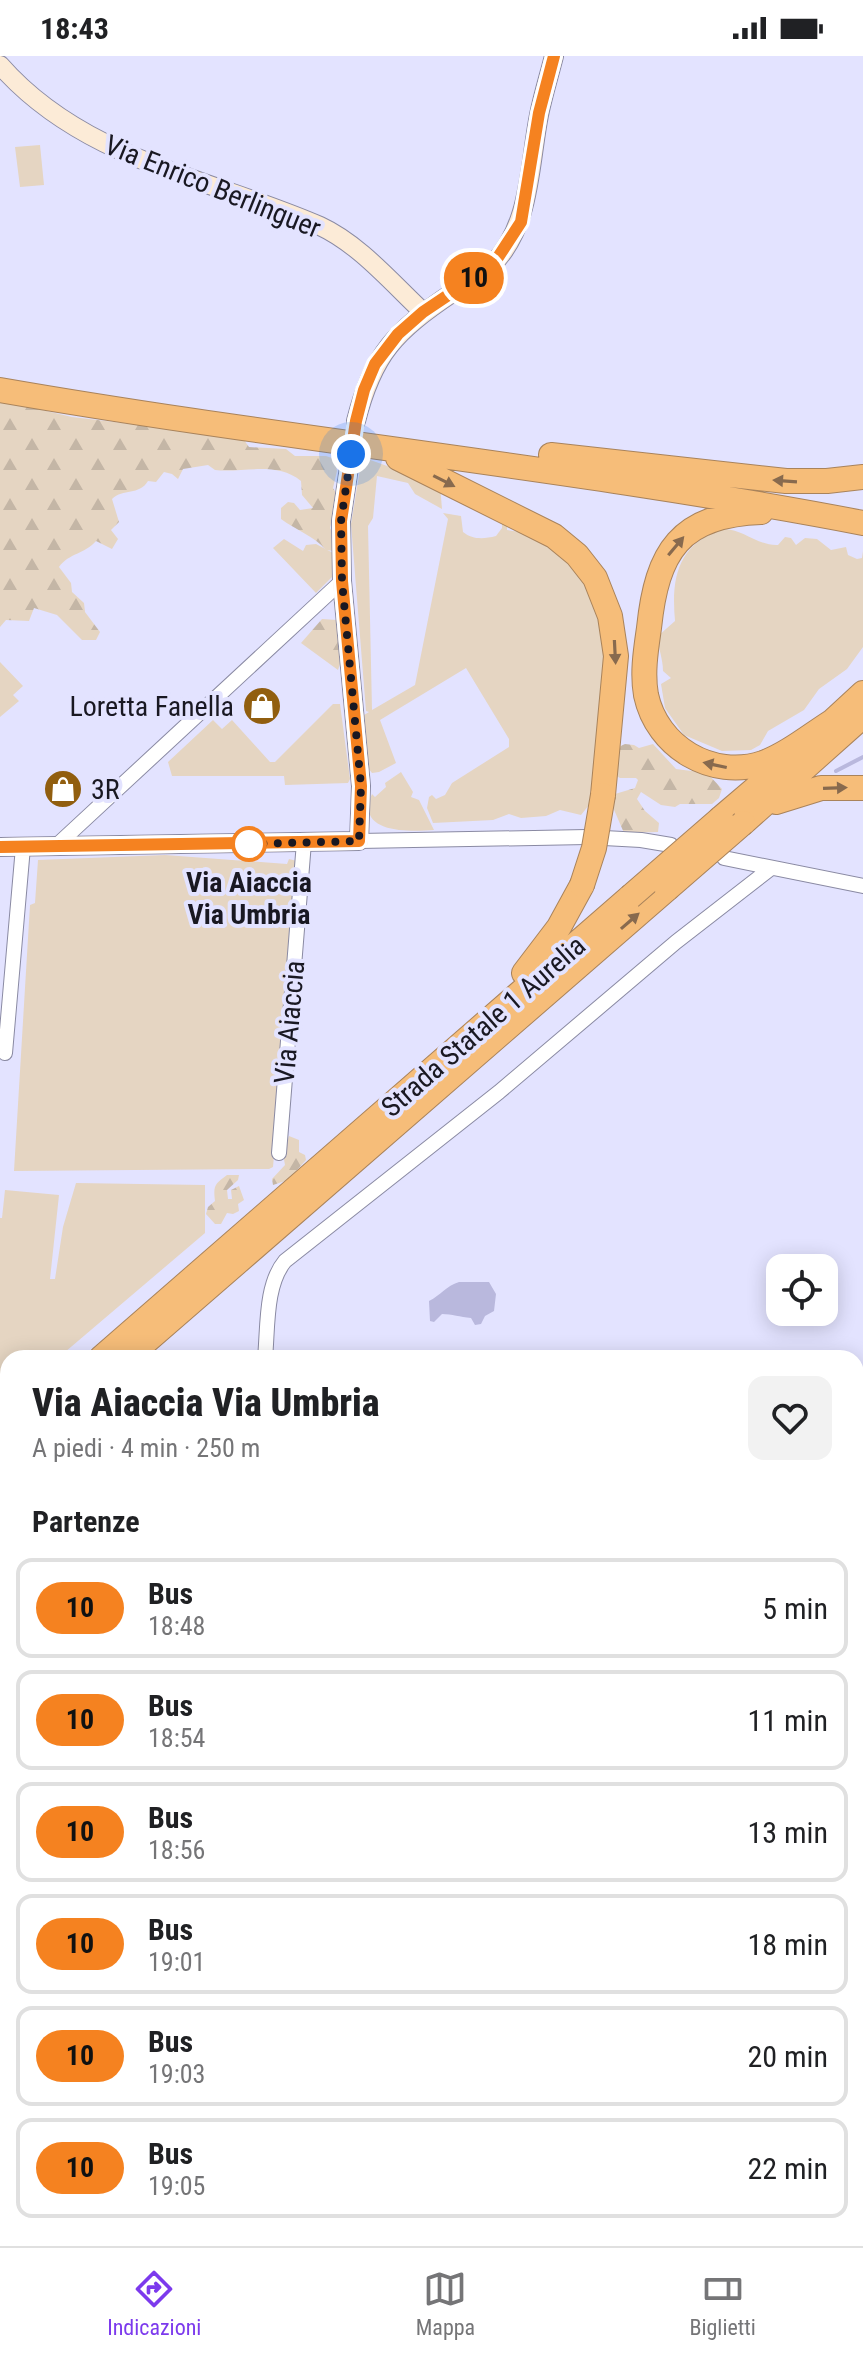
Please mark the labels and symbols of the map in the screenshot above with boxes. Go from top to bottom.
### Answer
street label: Via Enrico Berlinguer [100,128,326,245]
line badge: 10 [438,252,510,304]
your location [331,434,371,474]
one-way arrow [433,474,456,487]
one-way arrow [772,474,797,487]
one-way arrow [667,536,684,556]
one-way arrow [609,640,622,666]
shop icon: Loretta Fanella [241,685,283,727]
place label: Loretta Fanella [69,690,234,723]
one-way arrow [703,758,728,771]
shop icon: 3R [42,768,84,810]
place label: 3R [91,773,120,806]
one-way arrow [823,781,848,794]
marker: Via Aiaccia Via Umbria [232,827,266,861]
place label: Via Aiaccia Via Umbria [186,866,312,931]
one-way arrow [620,913,640,930]
street label: Strada Statale 1 Aurelia [375,929,592,1124]
street label: Via Aiaccia [268,959,311,1085]

